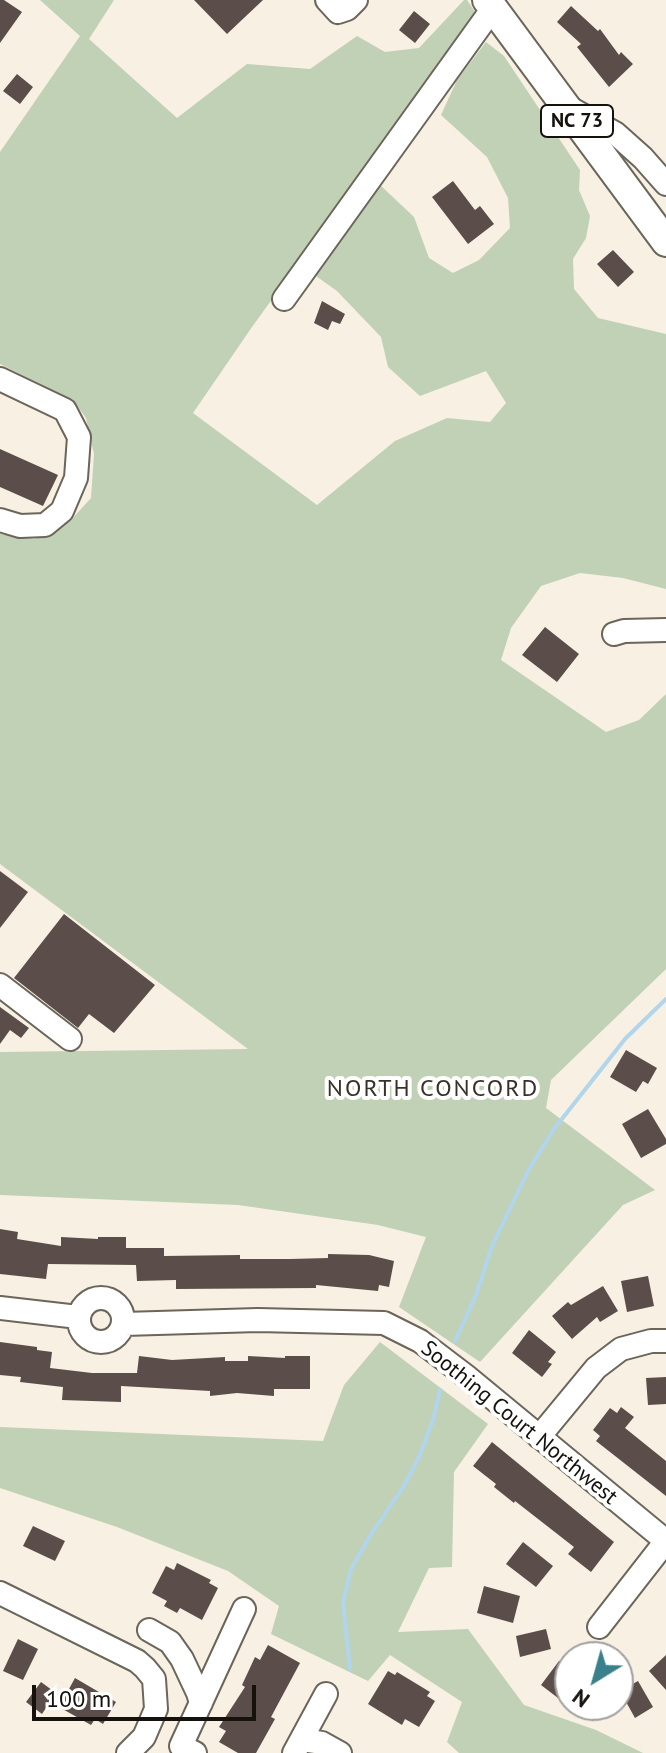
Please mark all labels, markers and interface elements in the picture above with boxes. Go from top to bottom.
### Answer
road number: NC 73 [541,105,613,137]
district label: NORTH CONCORD [327,1075,539,1103]
street label: Soothing Court Northwest [415,1336,623,1510]
north arrow [554,1641,634,1721]
scale bar [36,1669,260,1719]
text: 100 m [46,1683,111,1714]
text: N [567,1683,595,1714]

